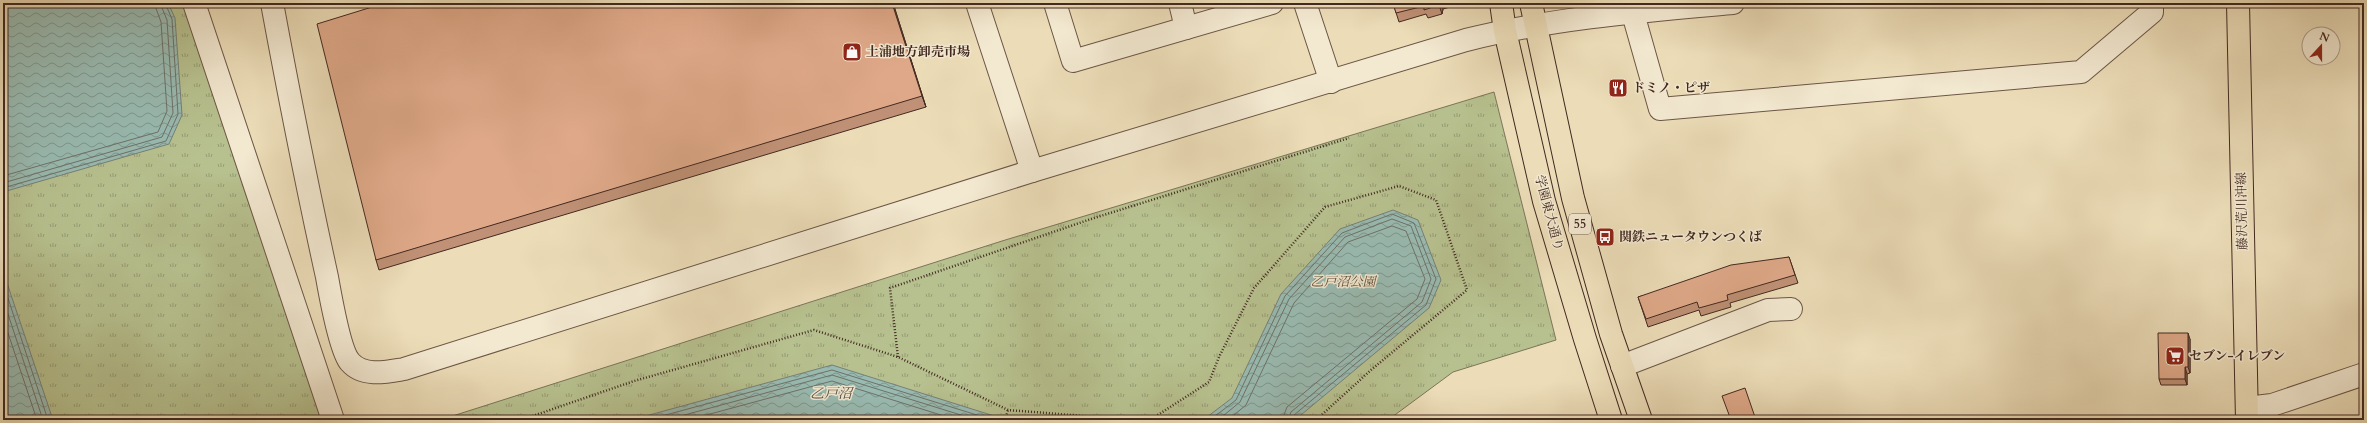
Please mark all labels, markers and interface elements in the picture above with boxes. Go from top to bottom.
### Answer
north arrow [2301,26,2341,66]
text: N [2317,28,2332,46]
shop icon: 土浦地方卸売市場 [841,41,863,63]
place label: 土浦地方卸売市場 [866,43,970,61]
restaurant icon: ドミノ・ピザ [1607,77,1629,99]
place label: ドミノ・ピザ [1632,79,1710,97]
street label: 藤沢荒川沖線 [2232,172,2252,250]
street label: 学園東大通り [1530,173,1568,253]
road number: 55 [1569,214,1591,234]
bus stop icon: 関鉄ニュータウンつくば [1594,226,1616,248]
place label: 関鉄ニュータウンつくば [1619,228,1762,246]
park label: 乙戸沼公園 [1310,273,1377,291]
supermarket icon: セブン-イレブン [2164,345,2186,367]
place label: セブン-イレブン [2189,347,2285,365]
water label: 乙戸沼 [810,384,854,403]

